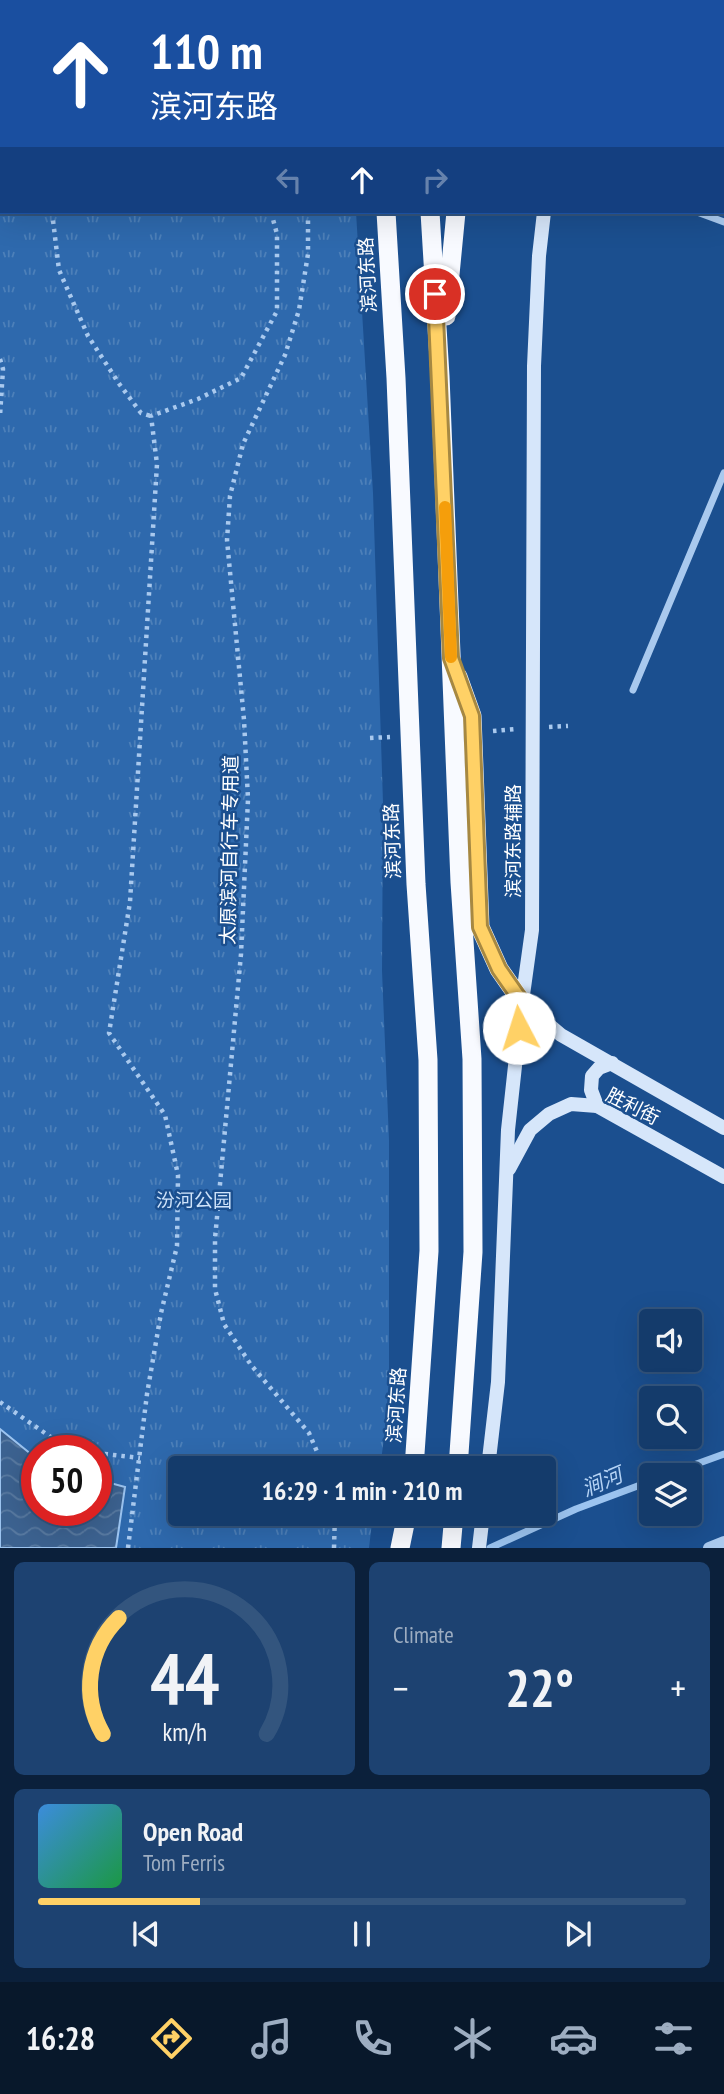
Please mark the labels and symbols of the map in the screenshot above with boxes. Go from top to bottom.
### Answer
street label: 滨河东路 [353,236,381,314]
pin [405,264,465,324]
street label: 太原滨河自行车专用道 [215,755,243,945]
street label: 滨河东路辅路 [501,784,525,898]
street label: 滨河东路 [379,803,405,879]
position arrow [482,991,556,1065]
street label: 胜利街 [602,1082,664,1130]
park label: 汾河公园 [156,1188,232,1212]
street label: 滨河东路 [381,1366,411,1444]
speed limit sign: 50 [21,1435,112,1526]
water label: 涧河 [577,1459,630,1502]

